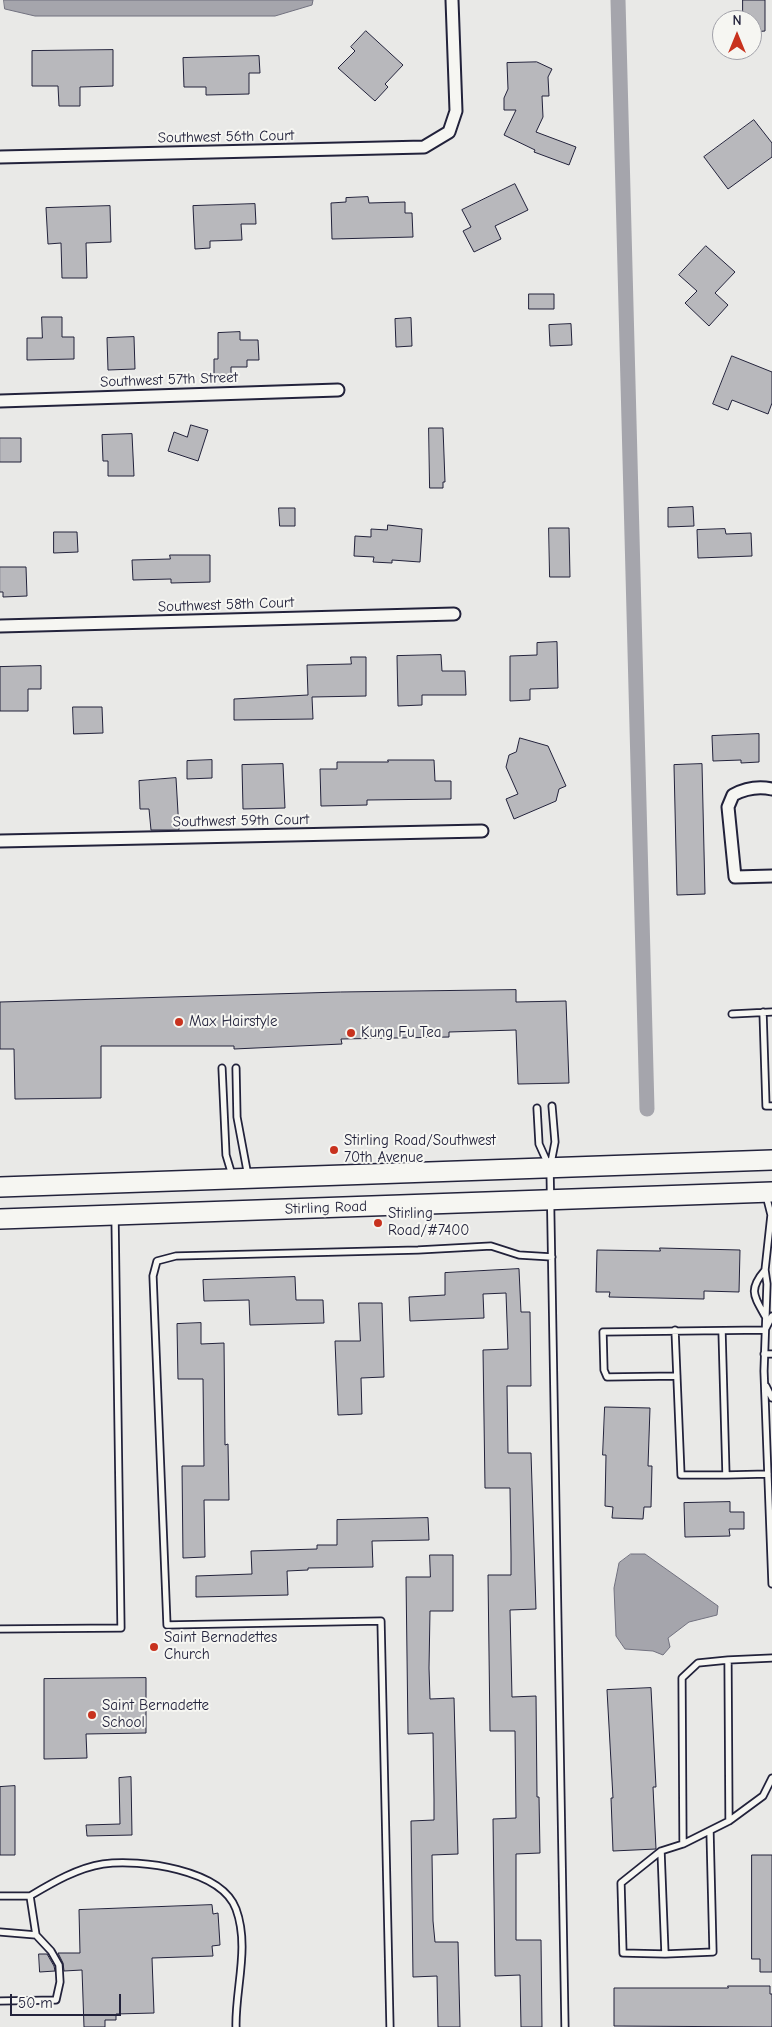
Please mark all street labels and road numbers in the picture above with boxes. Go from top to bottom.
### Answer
street label: Southwest 56th Court [158,127,294,147]
street label: Southwest 57th Street [100,369,238,391]
street label: Southwest 58th Court [158,594,294,616]
street label: Southwest 59th Court [173,811,309,831]
street label: Stirling Road [285,1198,367,1218]

